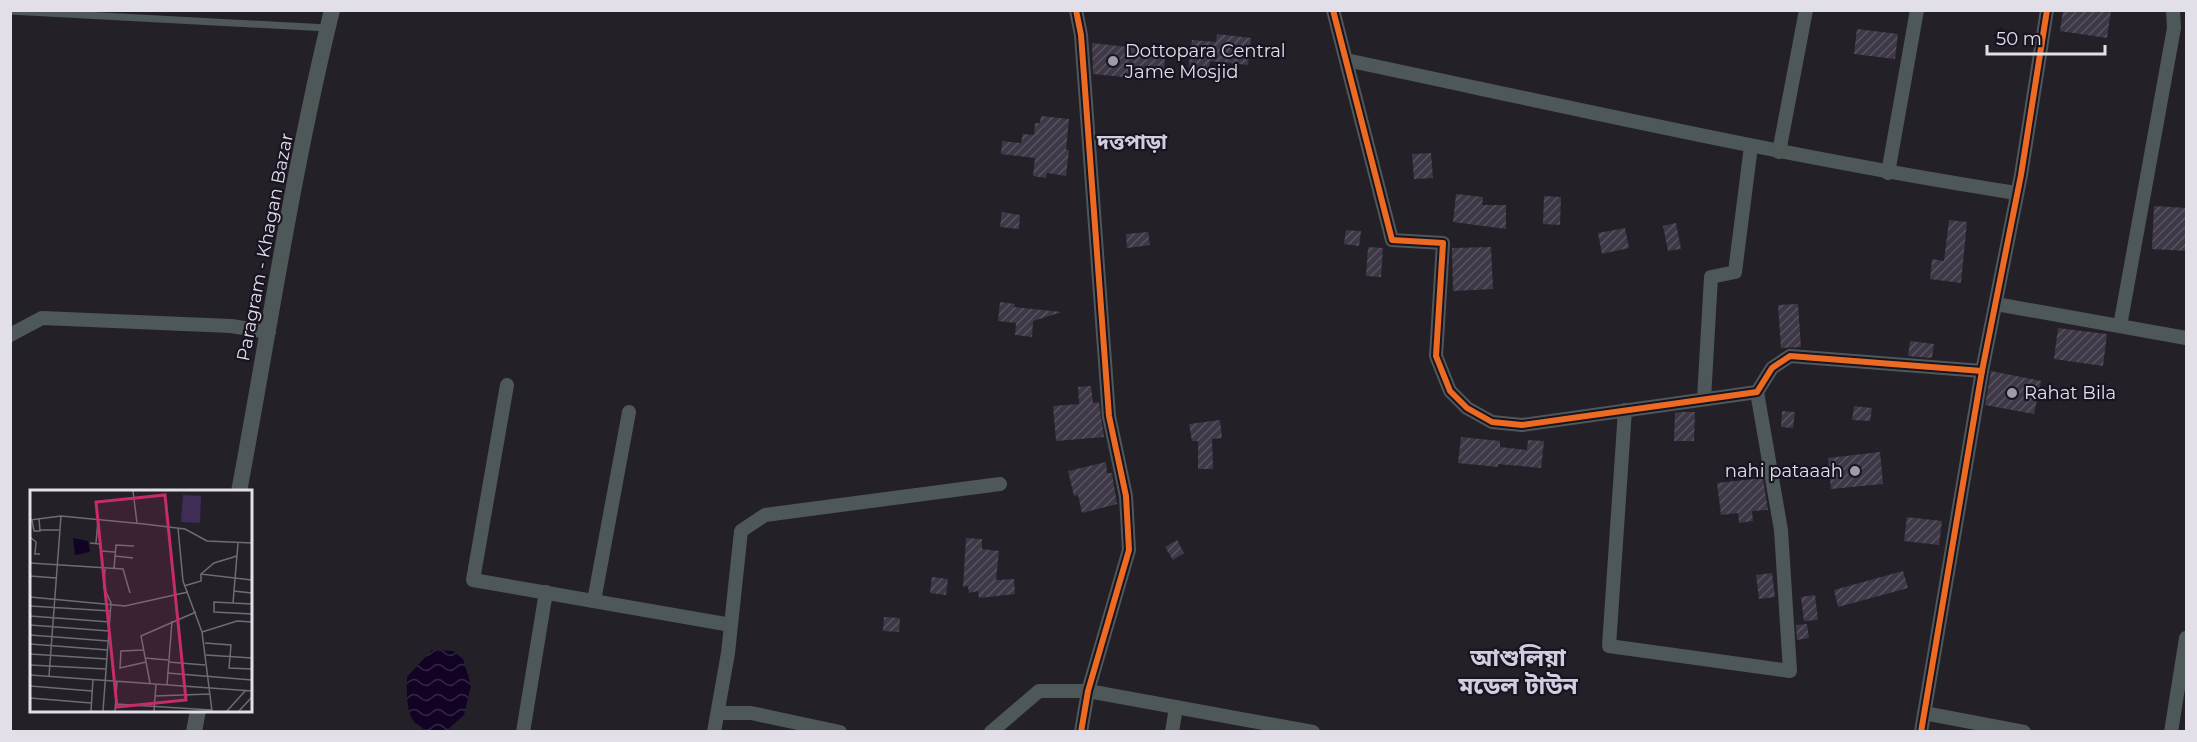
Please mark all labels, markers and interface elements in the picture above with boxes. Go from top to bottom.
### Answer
scale bar [1987,18,2106,56]
text: 50 m [1996,28,2042,50]
place label: Dottopara Central Jame Mosjid [1124,40,1286,83]
marker: Dottopara Central Jame Mosjid [1106,54,1120,68]
district label: দত্তপাড়া [1096,129,1168,154]
street label: Paragram - Khagan Bazar [232,131,298,363]
place label: Rahat Bila [2024,382,2116,404]
marker: Rahat Bila [2005,386,2019,400]
place label: nahi pataaah [1725,460,1843,482]
marker: nahi pataaah [1848,464,1862,478]
inset map [30,490,252,712]
district label: আশুলিয়া মডেল টাউন [1457,643,1579,700]

